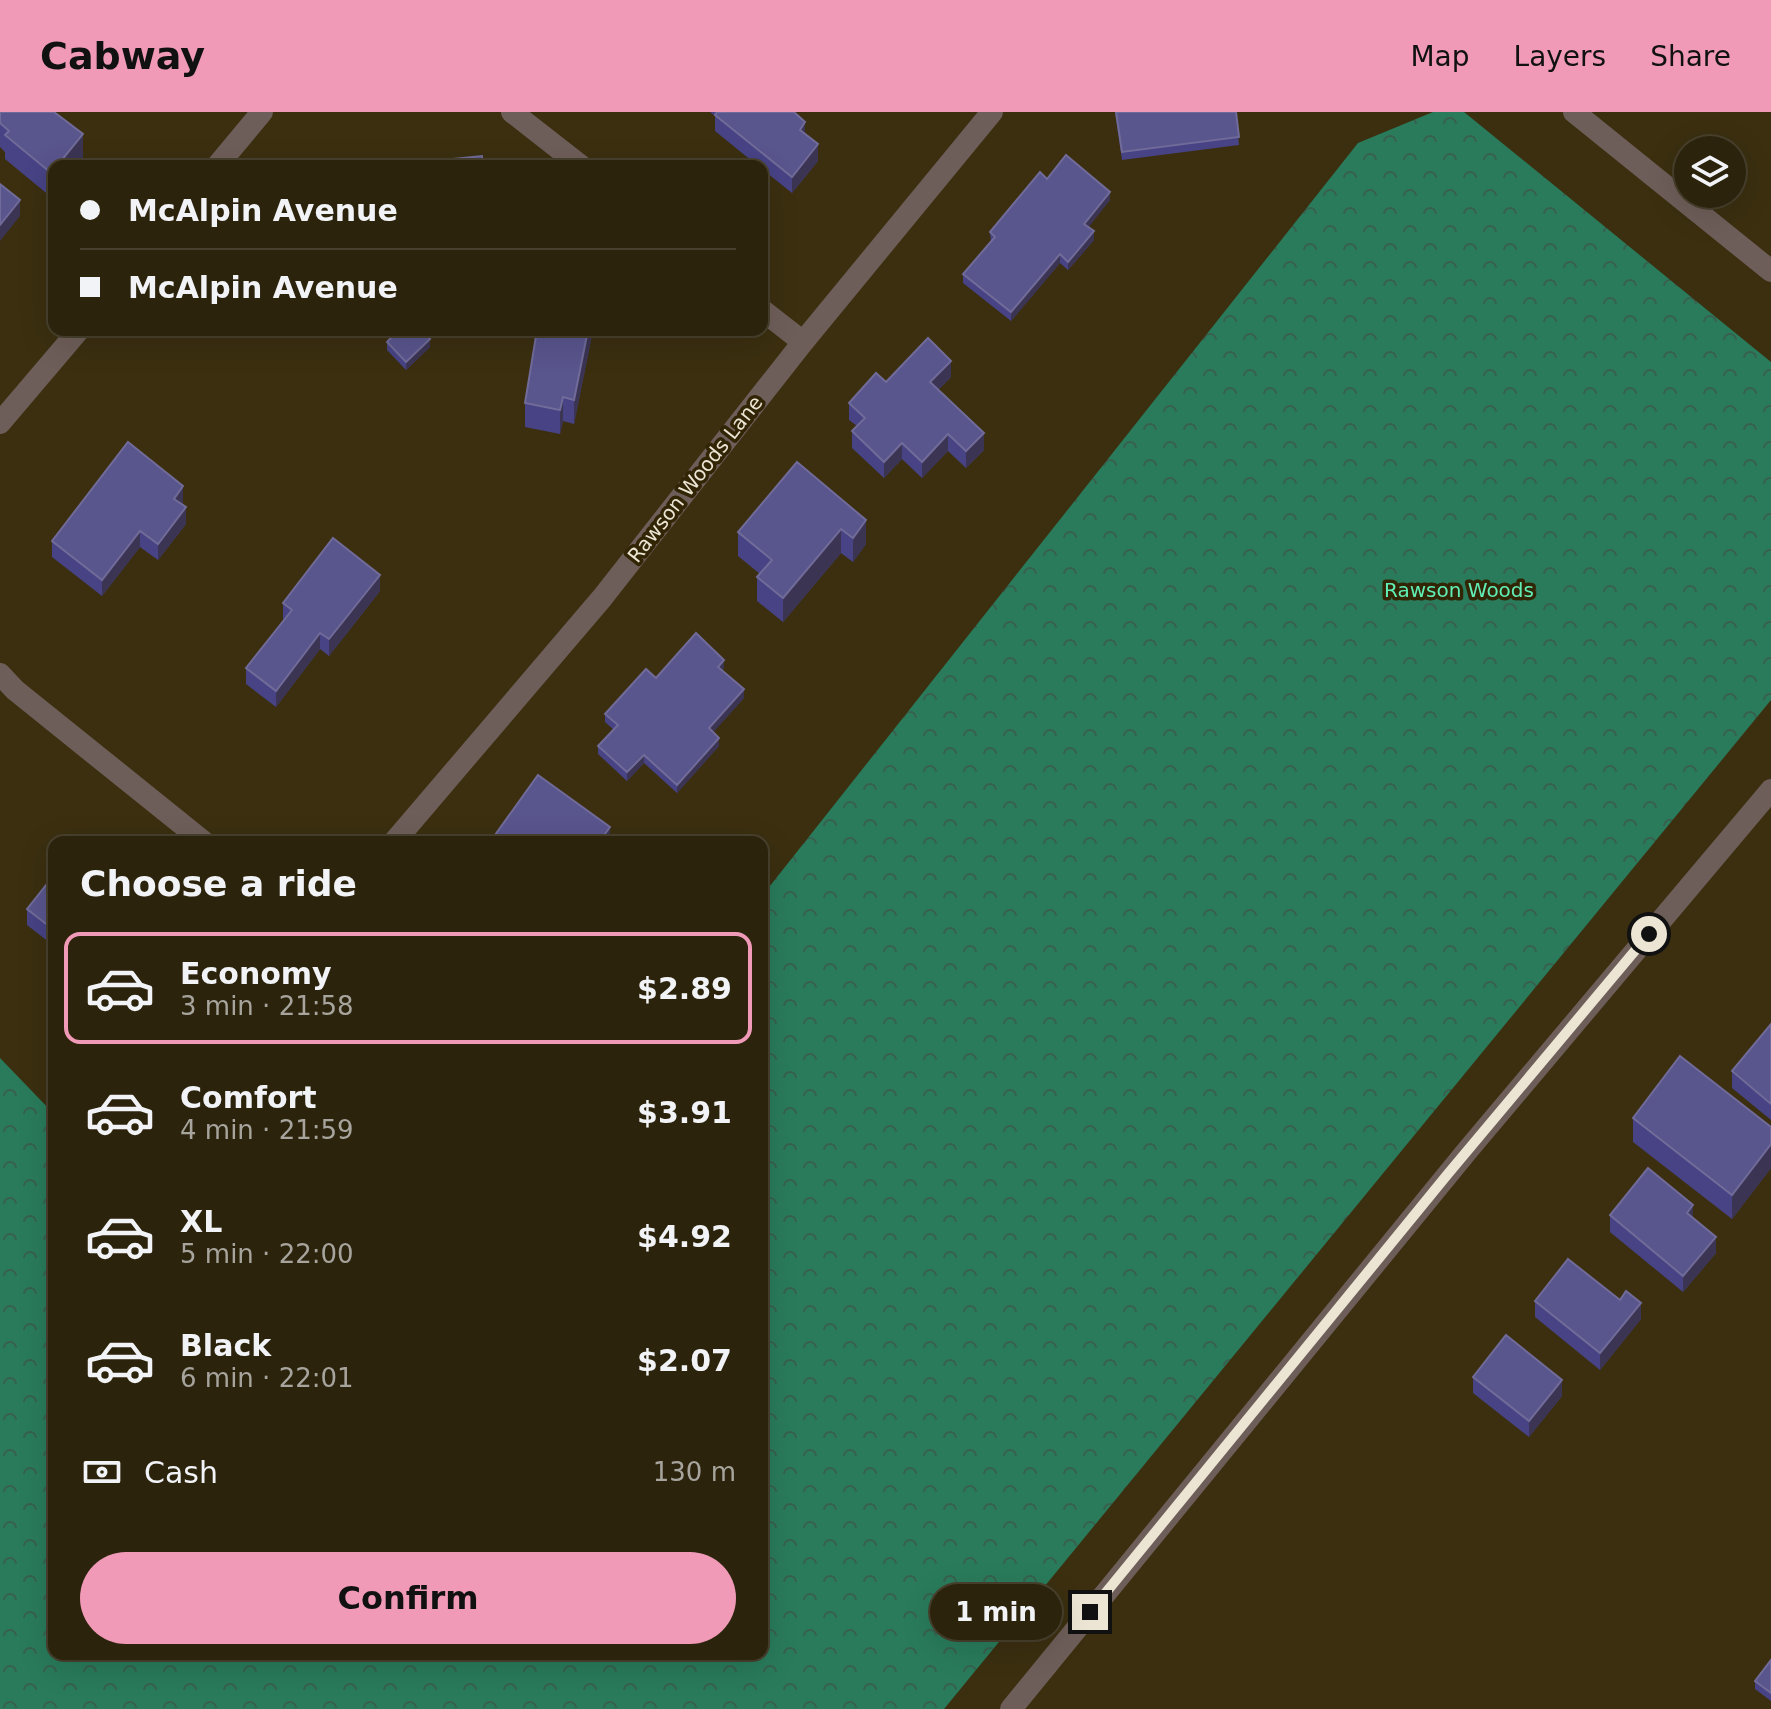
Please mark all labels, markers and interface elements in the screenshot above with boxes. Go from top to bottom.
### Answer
text: Cabway [40,34,205,78]
text: Map [1410,40,1470,73]
text: Layers [1514,40,1606,73]
text: Share [1650,40,1731,73]
map controls [1674,136,1746,208]
button: layers [1674,136,1746,208]
text: McAlpin Avenue [128,193,398,228]
text: McAlpin Avenue [128,270,398,305]
street label: Rawson Woods Lane [623,391,767,567]
park label: Rawson Woods [1384,578,1534,602]
text: Choose a ride [80,863,357,904]
route start [1631,916,1667,952]
icon: car [84,952,156,1024]
text: Economy [180,956,332,991]
text: $2.89 [637,971,732,1006]
text: 3 min · 21:58 [180,991,354,1021]
icon: car [84,1076,156,1148]
text: Comfort [180,1080,317,1115]
text: $3.91 [637,1095,732,1130]
text: 4 min · 21:59 [180,1115,354,1145]
icon: car [84,1200,156,1272]
text: XL [180,1204,222,1239]
text: $4.92 [637,1219,732,1254]
text: 5 min · 22:00 [180,1239,354,1269]
icon: car [84,1324,156,1396]
text: Black [180,1328,271,1363]
text: $2.07 [637,1343,732,1378]
text: 6 min · 22:01 [180,1363,354,1393]
icon: cash [80,1450,124,1494]
text: Cash [144,1455,218,1490]
text: 130 m [653,1457,736,1487]
button: Confirm [80,1552,736,1644]
callout: 1 min [930,1584,1062,1640]
route end [1072,1594,1108,1630]
text: 1 min [955,1597,1037,1627]

